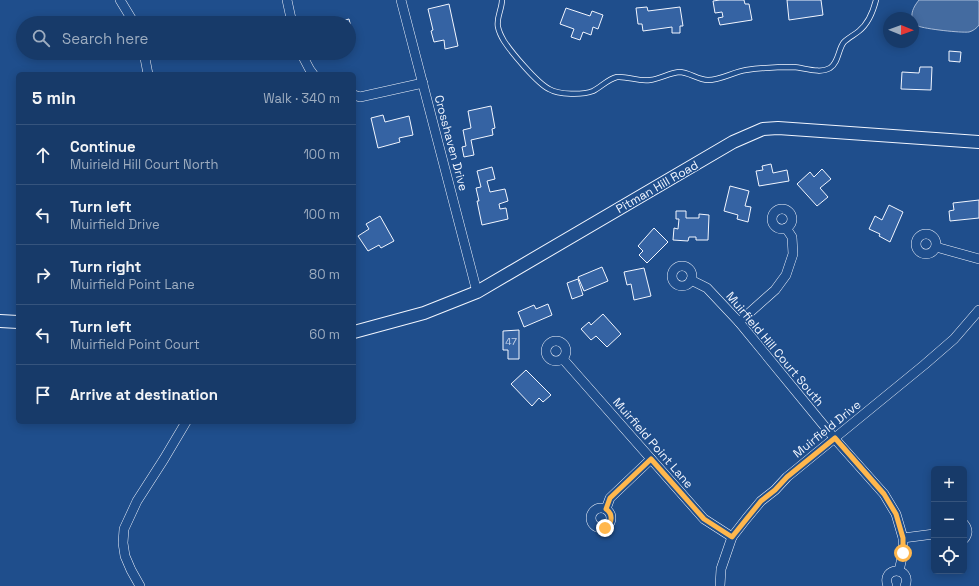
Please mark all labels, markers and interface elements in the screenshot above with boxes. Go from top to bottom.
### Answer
north arrow [883,12,919,48]
search box [16,16,356,60]
icon: search [30,27,52,49]
text: Search here [62,29,148,48]
text: 5 min [32,87,76,109]
text: Walk · 340 m [263,90,340,107]
street label: Crosshaven Drive [431,93,471,193]
text: Continue [70,137,136,156]
icon: ahead [32,144,54,166]
text: 100 m [303,146,340,163]
text: Muirield Hill Court North [70,156,219,173]
street label: Pitman Hill Road [613,157,701,217]
text: Turn left [70,197,132,216]
icon: left [32,204,54,226]
text: 100 m [303,206,340,223]
text: Muirfield Drive [70,216,160,233]
text: Turn right [70,257,141,276]
icon: right [32,264,54,286]
text: 80 m [309,266,340,283]
text: Muirfield Point Lane [70,276,195,293]
street label: Muirfield Hill Court South [722,289,828,409]
text: Turn left [70,317,132,336]
icon: left [32,324,54,346]
text: 60 m [309,326,340,343]
house number: 47 [505,335,517,348]
text: Muirfield Point Court [70,336,200,353]
icon: arrive [32,384,54,406]
text: Arrive at destination [70,385,218,404]
street label: Muirfield Point Lane [609,394,697,492]
street label: Muirfield Drive [790,397,864,461]
map controls [931,466,967,574]
button: + [931,466,967,502]
button: − [931,502,967,538]
route end [596,519,614,537]
button: locate [931,538,967,574]
route start [894,544,912,562]

